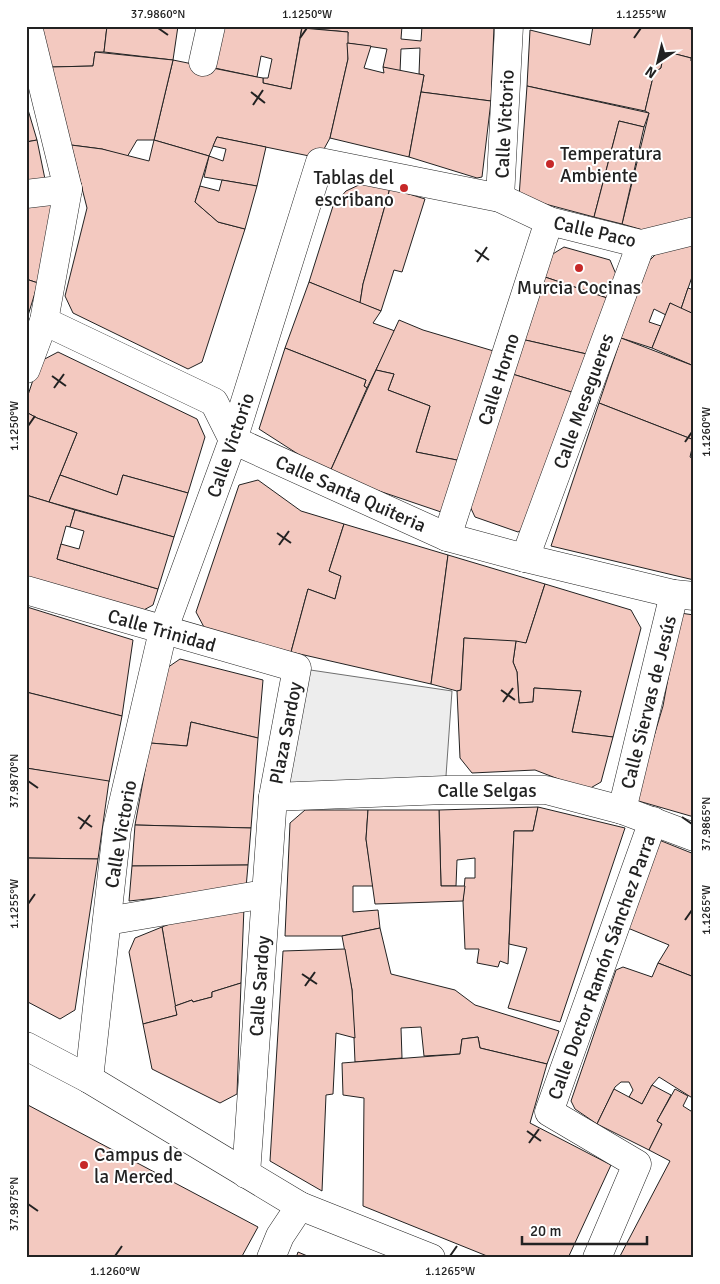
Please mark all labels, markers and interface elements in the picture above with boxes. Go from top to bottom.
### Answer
text: 37.9860°N [131,7,185,22]
text: 1.1250°W [282,7,332,22]
text: 1.1255°W [616,7,666,22]
north arrow [632,38,682,88]
text: N [642,62,660,82]
street label: Calle Victorio [490,69,520,179]
place label: Temperatura Ambiente [560,142,662,188]
marker: Temperatura Ambiente [544,158,556,170]
place label: Tablas del escribano [314,166,394,212]
marker: Tablas del escribano [398,182,410,194]
street label: Calle Paco [551,211,639,253]
marker: Murcia Cocinas [573,262,585,274]
place label: Murcia Cocinas [517,276,641,300]
street label: Calle Horno [473,330,525,428]
street label: Calle Mesegueres [548,330,620,472]
street label: Calle Victorio [202,390,260,501]
text: 1.1250°W [7,401,22,451]
text: 1.1260°W [699,407,714,457]
street label: Calle Santa Quiteria [272,450,430,538]
street label: Calle Trinidad [105,604,219,658]
street label: Calle Siervas de Jesús [616,613,682,791]
street label: Plaza Sardoy [264,680,308,786]
text: 37.9870°N [7,754,22,808]
street label: Calle Victorio [100,778,142,890]
street label: Calle Selgas [438,779,536,803]
text: 37.9865°N [699,797,714,851]
street label: Calle Doctor Ramón Sánchez Parra [543,832,661,1103]
text: 1.1255°W [7,879,22,929]
text: 1.1265°W [699,885,714,935]
street label: Calle Sardoy [245,935,275,1037]
place label: Campus de la Merced [94,1143,183,1189]
marker: Campus de la Merced [78,1159,90,1171]
text: 37.9875°N [7,1177,22,1231]
scale bar [522,1214,648,1246]
text: 20 m [530,1222,561,1240]
text: 1.1260°W [90,1264,140,1279]
text: 1.1265°W [425,1264,475,1279]

